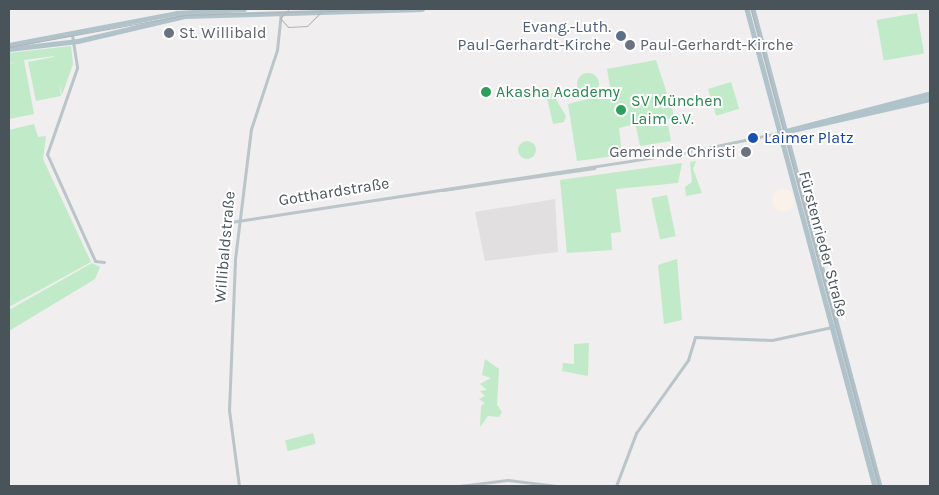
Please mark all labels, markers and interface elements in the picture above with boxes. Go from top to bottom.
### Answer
place label: Evang.-Luth. Paul-Gerhardt-Kirche [458,17,611,55]
place label: St. Willibald [179,23,266,43]
marker: St. Willibald [163,27,175,39]
marker: Evang.-Luth. Paul-Gerhardt-Kirche [615,30,627,42]
place label: Paul-Gerhardt-Kirche [640,35,793,55]
marker: Paul-Gerhardt-Kirche [624,39,636,51]
place label: Akasha Academy [496,82,620,102]
marker: Akasha Academy [480,86,492,98]
place label: SV München Laim e.V. [631,91,722,129]
marker: SV München Laim e.V. [615,104,627,116]
place label: Laimer Platz [764,128,854,148]
marker: Laimer Platz [746,131,760,145]
place label: Gemeinde Christi [609,142,736,162]
marker: Gemeinde Christi [740,146,752,158]
street label: Fürstenrieder Straße [794,169,852,319]
street label: Gotthardstraße [277,174,391,210]
street label: Willibaldstraße [211,190,239,304]

